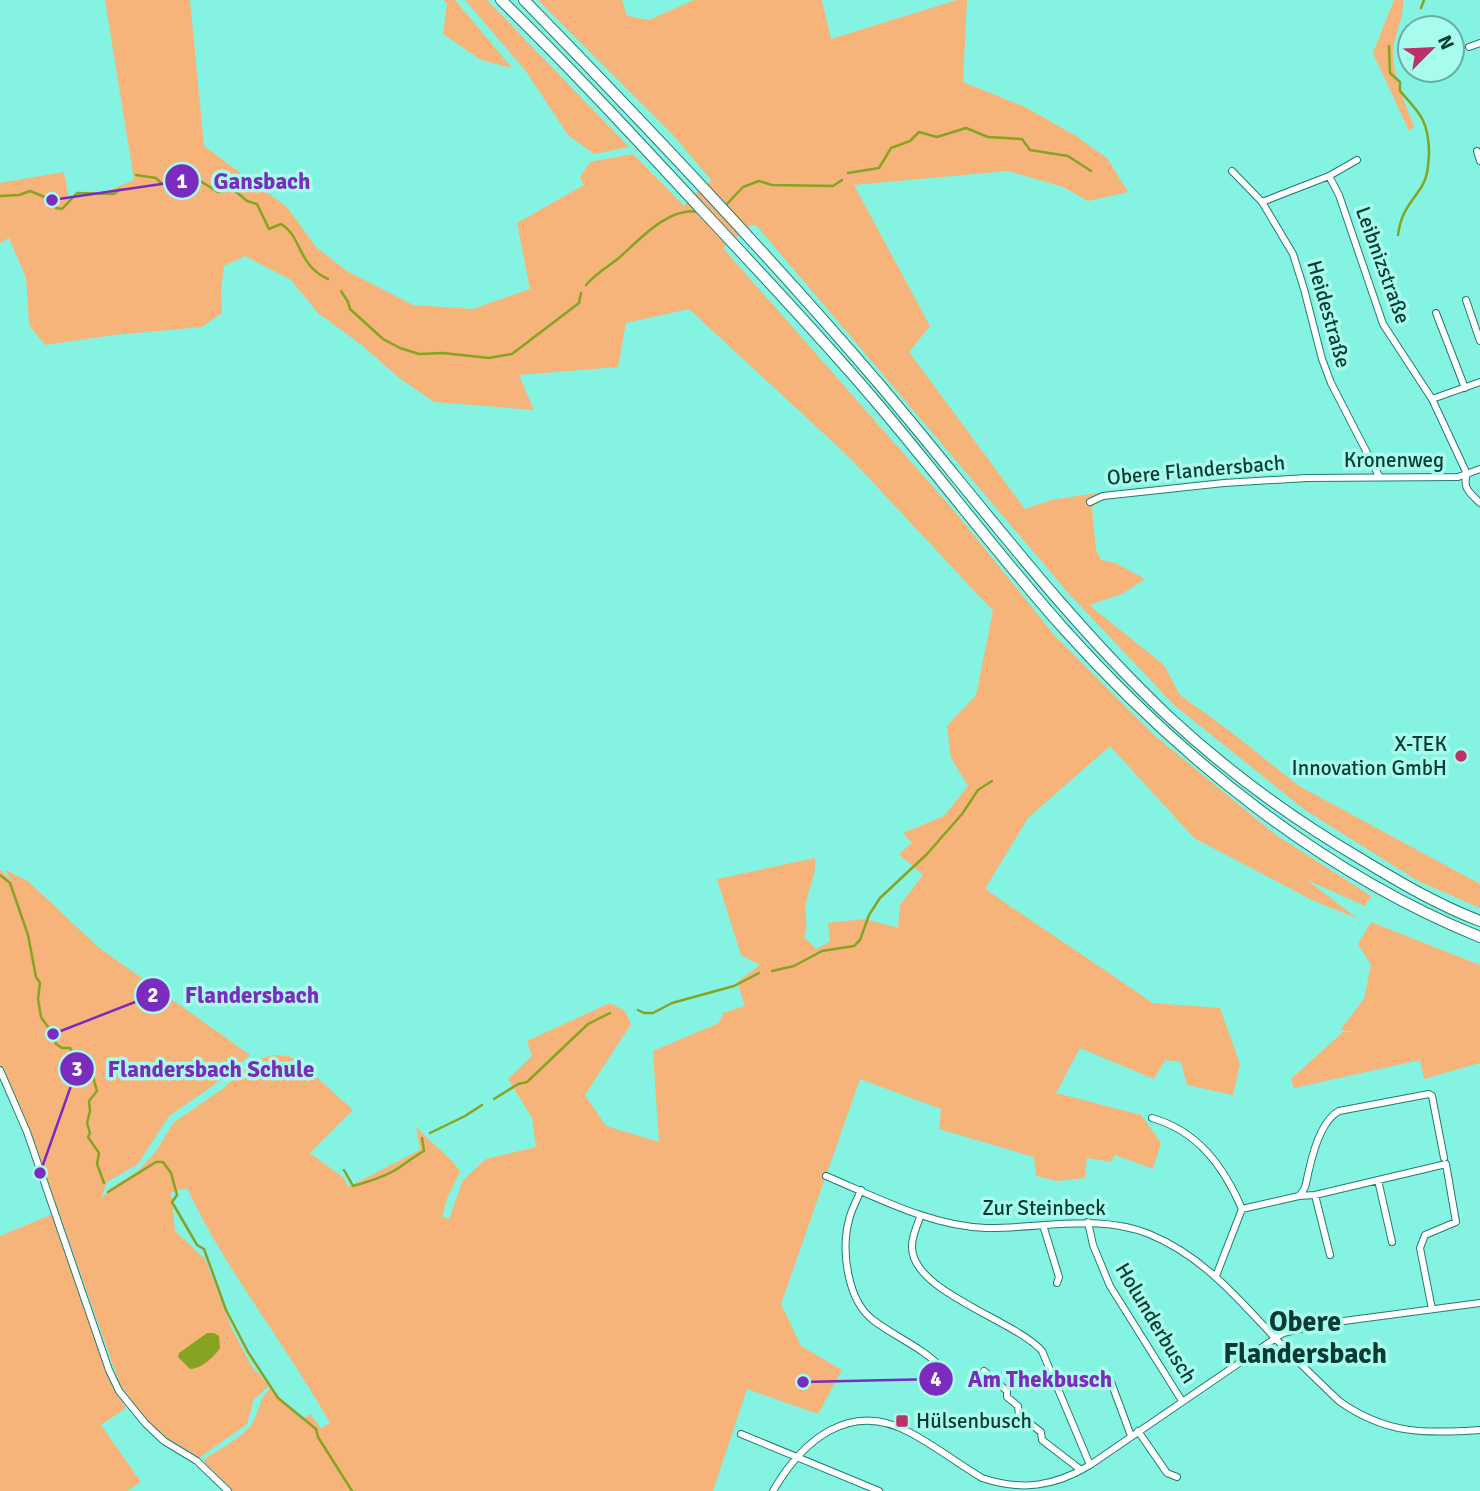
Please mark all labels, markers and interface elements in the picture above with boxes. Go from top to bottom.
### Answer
north arrow [1396,14,1466,84]
text: N [1432,32,1459,53]
callout: Gansbach [165,159,325,203]
text: Gansbach [213,167,311,196]
text: 1 [176,168,188,194]
street label: Leibnizstraße [1350,203,1416,327]
street label: Heidestraße [1301,257,1357,371]
street label: Kronenweg [1344,447,1444,473]
street label: Obere Flandersbach [1106,449,1286,491]
place label: X-TEK Innovation GmbH [1292,731,1447,781]
marker: X-TEK Innovation GmbH [1453,748,1469,764]
callout: Flandersbach [136,973,333,1017]
text: Flandersbach [185,981,319,1010]
text: 2 [147,982,159,1008]
callout: Flandersbach Schule [59,1047,329,1091]
text: Flandersbach Schule [108,1055,314,1084]
text: 3 [71,1056,83,1082]
street label: Zur Steinbeck [982,1195,1106,1221]
street label: Holunderbusch [1110,1258,1202,1388]
district label: Obere Flandersbach [1223,1305,1387,1371]
callout: Am Thekbusch [919,1357,1126,1401]
text: Am Thekbusch [968,1365,1112,1394]
text: 4 [930,1366,942,1392]
place label: Hülsenbusch [916,1408,1032,1434]
marker: Hülsenbusch [894,1413,910,1429]

